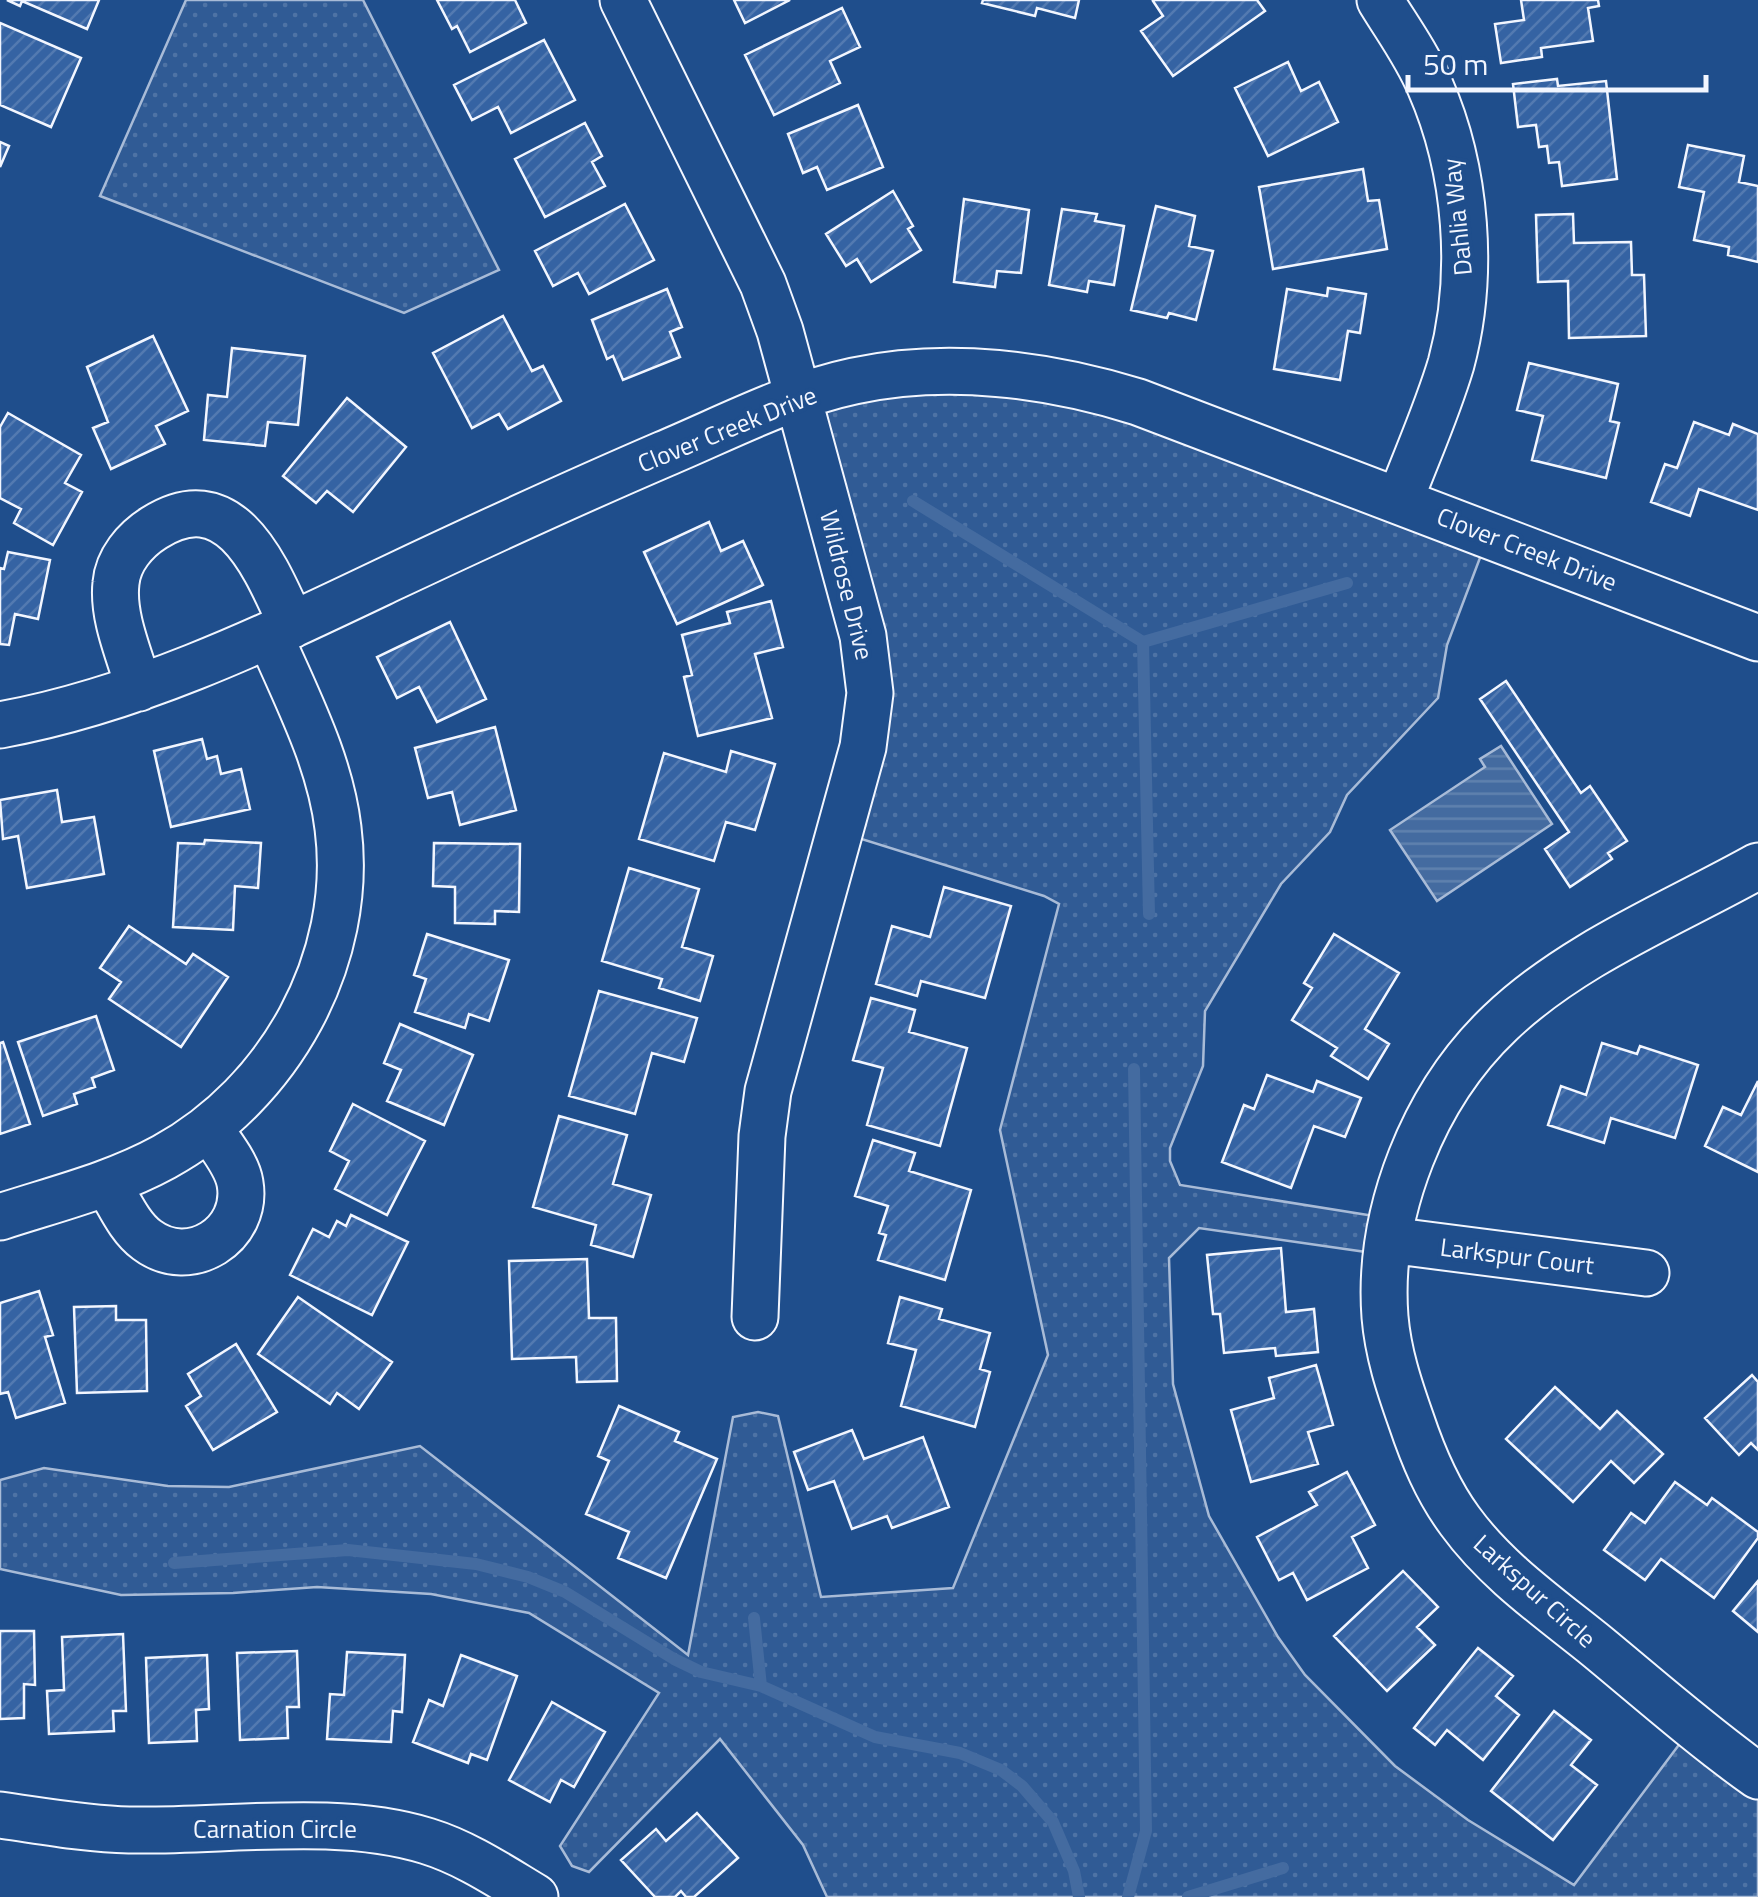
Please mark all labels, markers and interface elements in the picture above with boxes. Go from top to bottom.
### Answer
scale bar [1408,30,1706,92]
text: 50 m [1423,41,1488,87]
street label: Dahlia Way [1432,157,1482,277]
street label: Clover Creek Drive [632,376,822,482]
street label: Clover Creek Drive [1431,497,1623,601]
street label: Wildrose Drive [810,506,884,664]
street label: Larkspur Court [1438,1228,1596,1284]
street label: Larkspur Circle [1465,1525,1605,1657]
street label: Carnation Circle [193,1810,357,1848]

